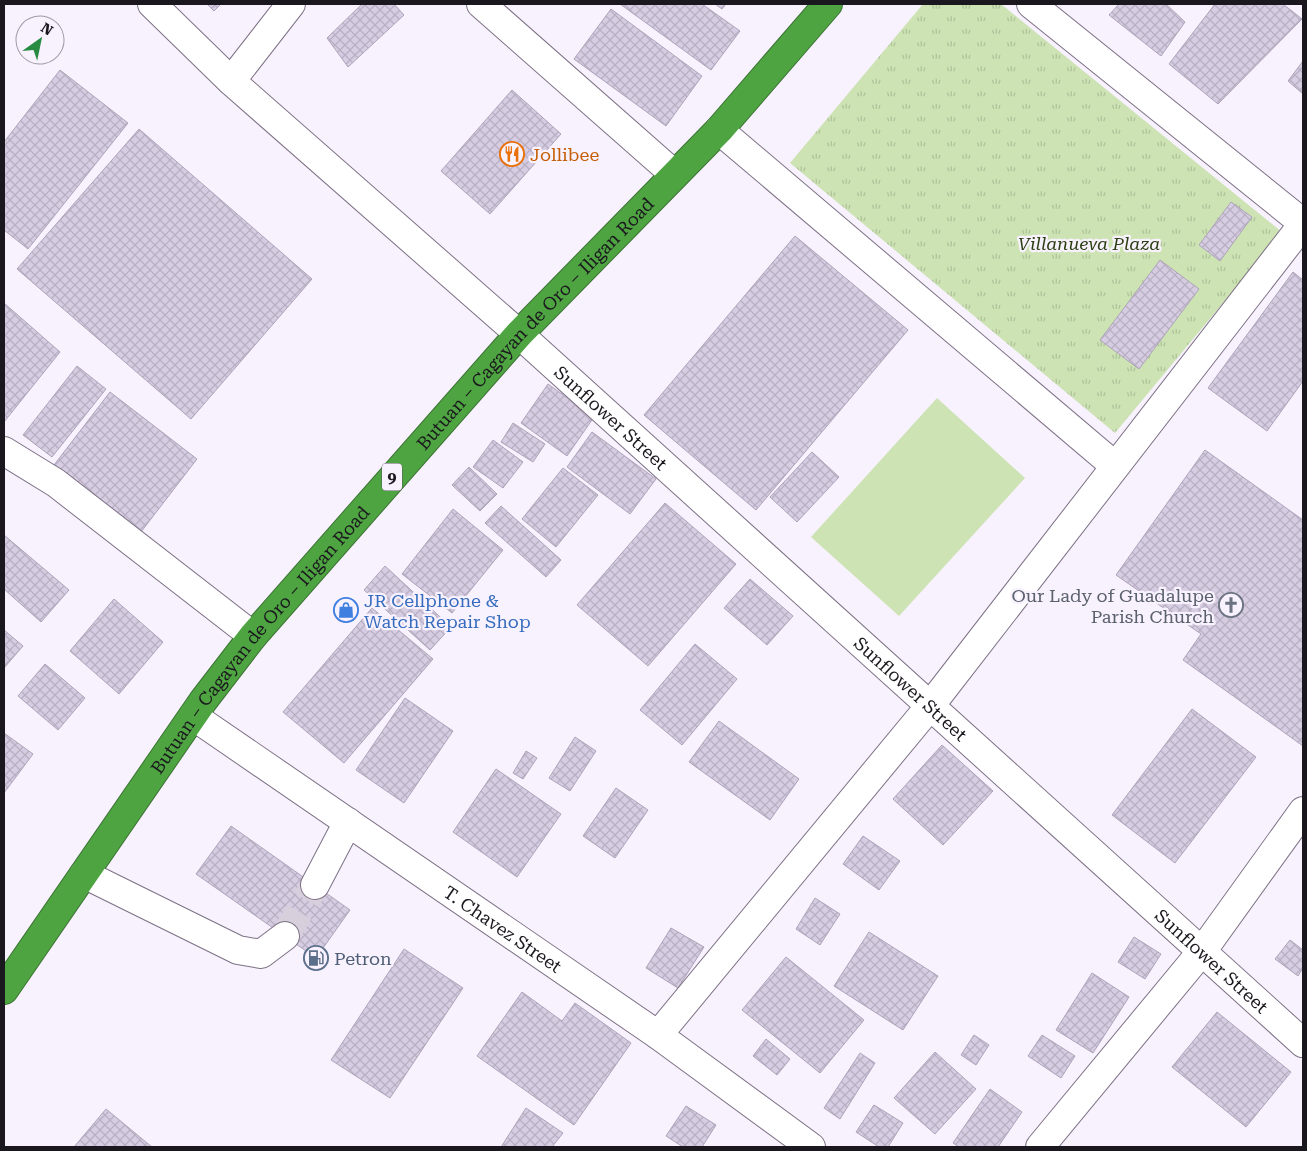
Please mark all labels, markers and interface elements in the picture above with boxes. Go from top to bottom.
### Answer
north arrow [15,15,65,65]
text: N [38,19,56,39]
restaurant icon: Jollibee [499,141,525,167]
place label: Jollibee [530,144,599,165]
street label: Butuan – Cagayan de Oro – Iligan Road [412,193,658,454]
park label: Villanueva Plaza [1018,233,1160,254]
street label: Sunflower Street [550,361,672,474]
road number: 9 [382,464,402,491]
street label: Butuan – Cagayan de Oro – Iligan Road [146,501,373,777]
place label: Our Lady of Guadalupe Parish Church [1012,585,1214,627]
place label: JR Cellphone & Watch Repair Shop [364,590,531,632]
church icon: Our Lady of Guadalupe Parish Church [1218,592,1244,618]
shop icon: JR Cellphone & Watch Repair Shop [333,597,359,623]
street label: Sunflower Street [850,632,972,745]
street label: T. Chavez Street [440,881,566,977]
street label: Sunflower Street [1151,904,1273,1017]
fuel station icon: Petron [303,945,329,971]
place label: Petron [334,948,392,969]

